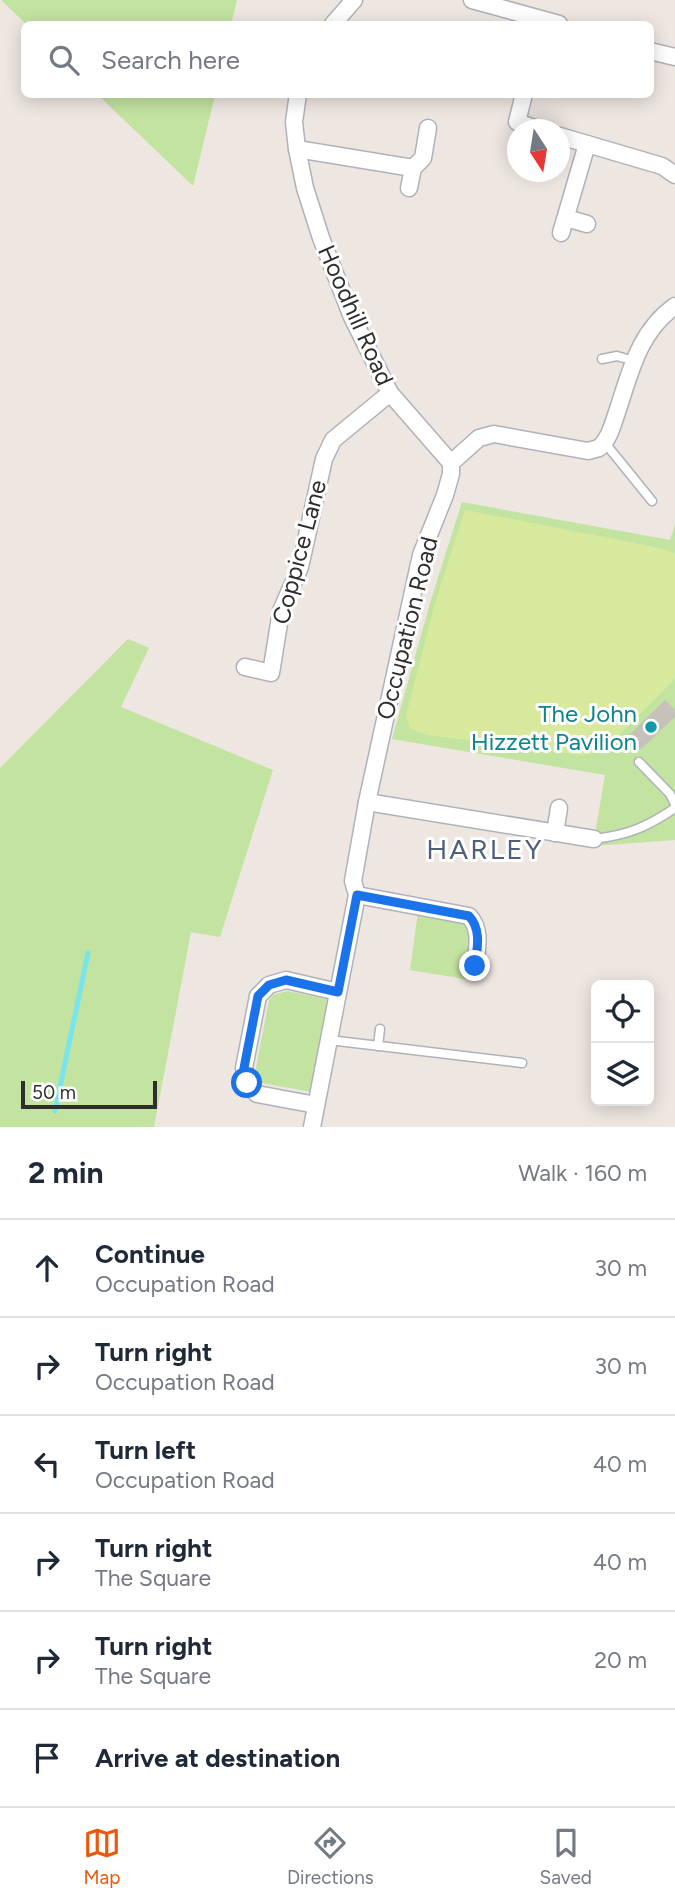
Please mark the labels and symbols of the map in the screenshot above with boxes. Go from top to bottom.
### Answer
north arrow [507,119,570,182]
street label: Hoodhill Road [312,240,400,390]
street label: Coppice Lane [266,477,332,627]
street label: Occupation Road [370,534,444,722]
place label: The John Hizzett Pavilion [471,699,637,756]
marker: The John Hizzett Pavilion [643,719,659,735]
district label: HARLEY [426,832,544,866]
route end [459,950,490,981]
route start [231,1067,262,1098]
scale bar [21,1078,158,1110]

